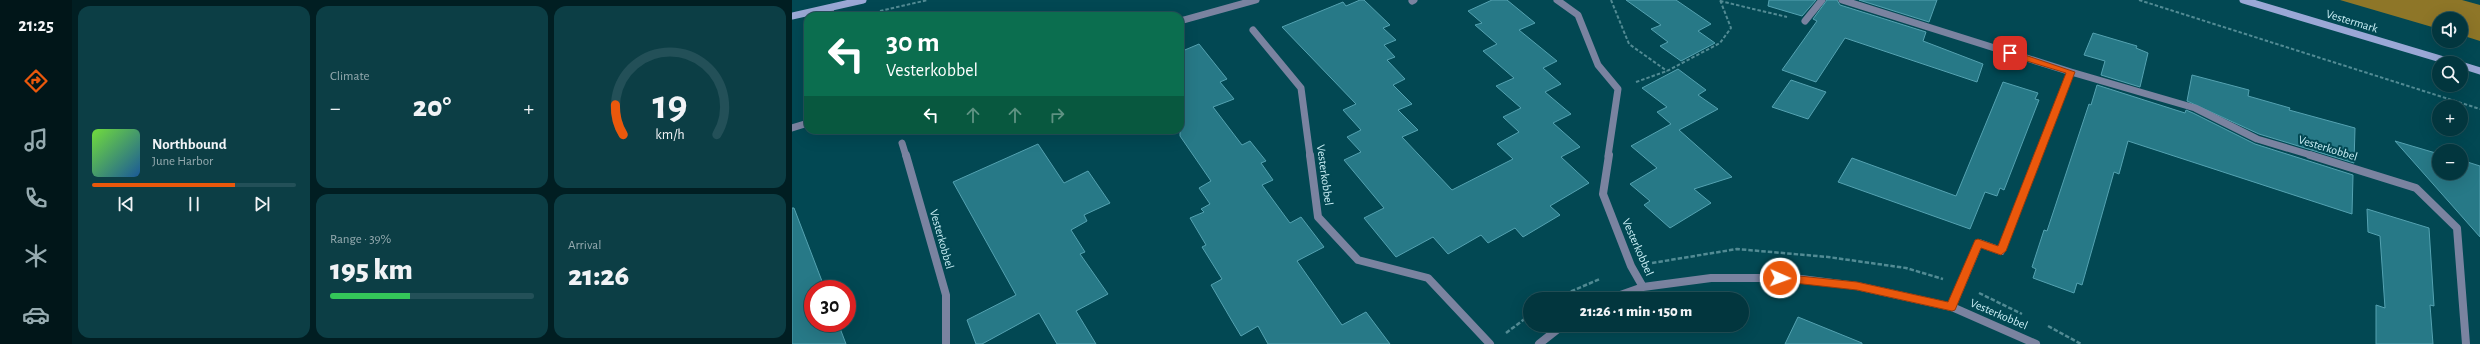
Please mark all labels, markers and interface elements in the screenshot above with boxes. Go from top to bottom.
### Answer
street label: Vestermark [2325,7,2380,35]
map controls [2432,12,2468,180]
button: sound [2432,12,2468,48]
text: 21:25 [18,17,54,35]
icon: left [820,28,872,80]
text: 30 m [886,29,939,57]
pin [1993,36,2027,70]
icon: arrive [1999,42,2021,64]
button: search [2432,56,2468,92]
text: Vesterkobbel [886,62,978,80]
icon: directions [22,67,50,95]
text: Climate [330,70,369,83]
text: 19 [652,85,688,126]
text: 20° [413,92,451,122]
text: − [330,97,341,119]
text: + [523,97,534,119]
button: + [2432,100,2468,136]
icon: left [920,104,942,126]
icon: ahead [962,104,984,126]
icon: ahead [1004,104,1026,126]
icon: right [1046,104,1068,126]
icon: music [22,126,50,154]
text: km/h [655,127,685,141]
street label: Vesterkobbel [2297,133,2359,163]
text: Northbound [152,137,227,152]
street label: Vesterkobbel [1315,144,1335,206]
button: − [2432,144,2468,180]
text: June Harbor [152,155,213,168]
icon: phone [22,184,50,212]
icon: previous [115,193,137,215]
icon: pause [183,193,205,215]
icon: next [251,193,273,215]
street label: Vesterkobbel [928,208,956,270]
street label: Vesterkobbel [1620,217,1656,277]
text: Range · 39% [330,233,391,246]
text: Arrival [568,239,601,252]
icon: climate [22,242,50,270]
text: 195 km [330,255,413,285]
position arrow [1759,257,1801,299]
text: 21:26 [568,261,629,291]
speed limit sign: 30 [804,280,856,332]
street label: Vesterkobbel [1968,297,2030,331]
icon: car [22,301,50,329]
text: 21:26 · 1 min · 150 m [1580,304,1692,319]

